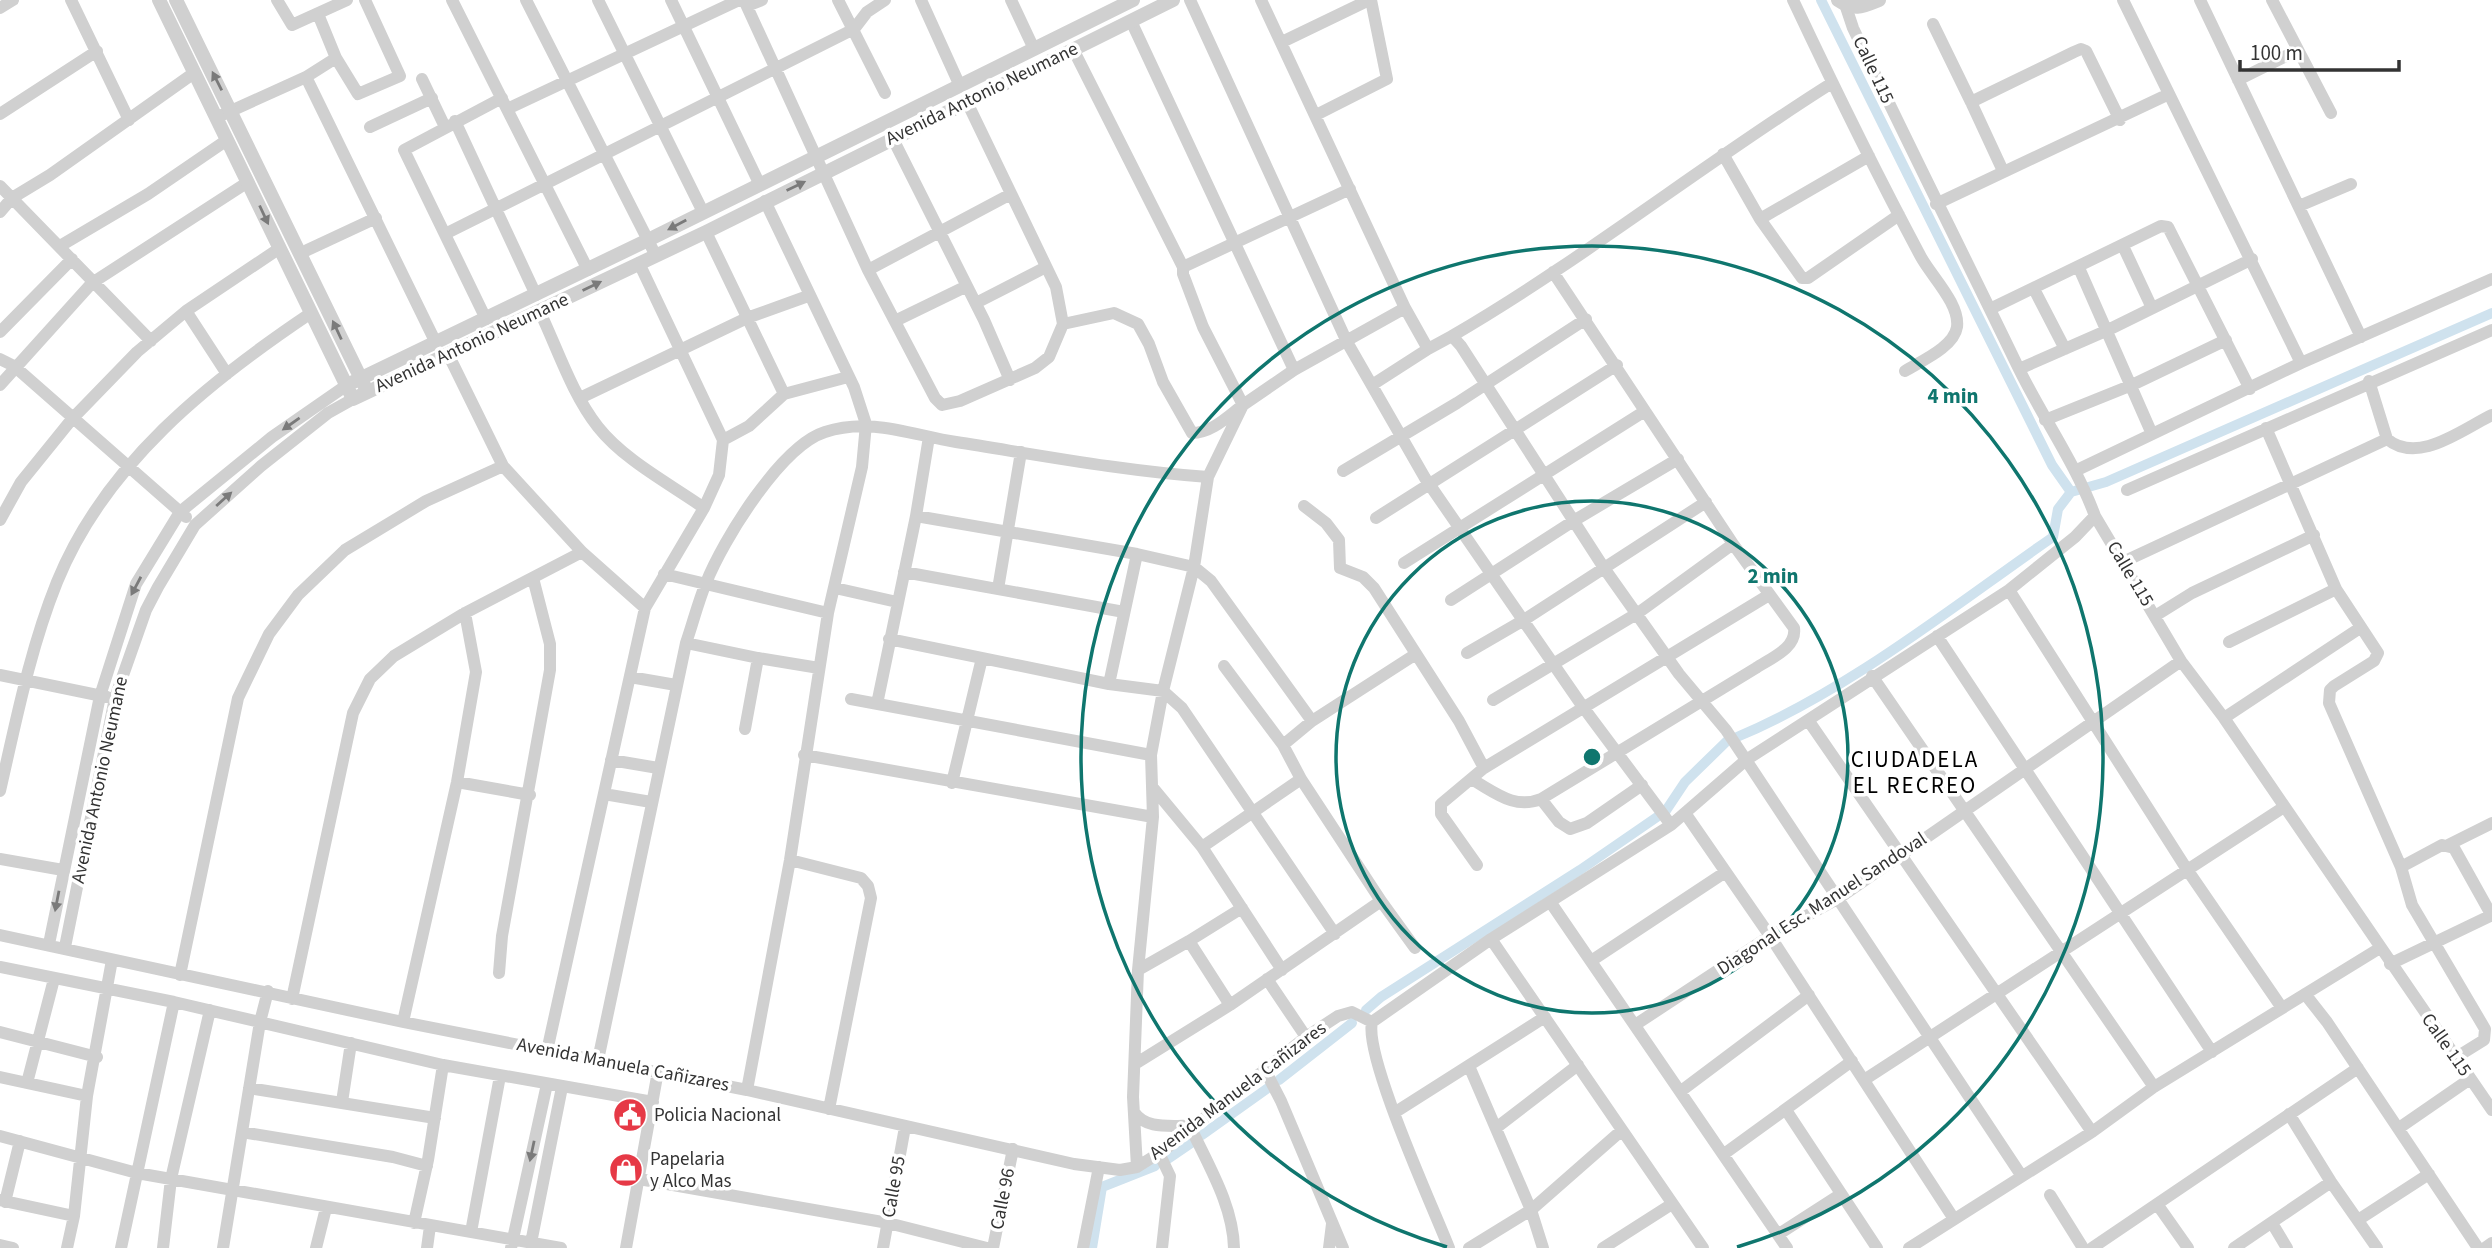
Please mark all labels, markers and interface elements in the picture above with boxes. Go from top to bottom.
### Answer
scale bar [2240,28,2399,72]
street label: Calle 115 [1846,32,1900,108]
street label: Avenida Antonio Neumane [881,36,1083,152]
text: 100 m [2250,38,2303,68]
one-way arrow [211,71,222,91]
one-way arrow [786,180,806,192]
one-way arrow [259,205,270,226]
one-way arrow [666,219,686,231]
one-way arrow [582,281,602,292]
street label: Avenida Antonio Neumane [371,286,573,400]
one-way arrow [331,320,343,340]
text: 4 min [1927,381,1979,411]
one-way arrow [282,417,300,431]
one-way arrow [215,491,233,507]
street label: Calle 115 [2100,536,2160,612]
text: 2 min [1747,561,1799,591]
one-way arrow [131,576,142,596]
street label: Avenida Antonio Neumane [65,674,135,886]
district label: CIUDADELA EL RECREO [1851,743,1979,802]
centre of rings [1580,745,1604,769]
street label: Diagonal Esc. Manuel Sandoval [1712,826,1932,982]
one-way arrow [51,890,62,912]
street label: Calle 115 [2414,1008,2478,1082]
street label: Avenida Manuela Cañizares [1144,1015,1332,1167]
street label: Avenida Manuela Cañizares [515,1031,731,1099]
public building icon: Policia Nacional [611,1096,649,1134]
place label: Policia Nacional [654,1102,781,1129]
one-way arrow [527,1140,538,1162]
place label: Papelaria y Alco Mas [650,1146,732,1195]
shop icon: Papelaria y Alco Mas [607,1151,645,1189]
street label: Calle 95 [875,1154,913,1220]
street label: Calle 96 [984,1166,1022,1232]

